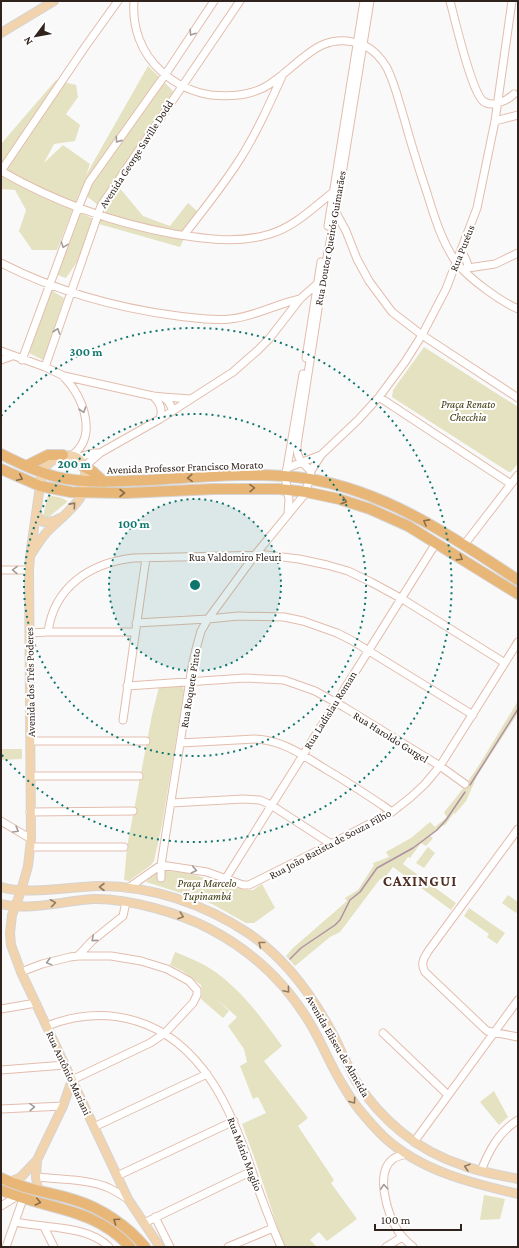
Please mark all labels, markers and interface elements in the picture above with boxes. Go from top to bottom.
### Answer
north arrow [16,16,56,56]
one-way arrow [190,29,197,36]
text: N [20,35,35,48]
street label: Avenida George Saville Dodd [97,98,176,211]
one-way arrow [116,136,123,143]
street label: Rua Doutor Queirós Guimarães [312,170,348,306]
street label: Rua Puréus [447,223,477,273]
one-way arrow [61,241,69,248]
one-way arrow [53,327,61,334]
text: 300 m [70,345,103,359]
park label: Praça Renato Checchia [441,398,495,423]
one-way arrow [79,406,87,413]
text: 200 m [57,457,91,471]
street label: Avenida Professor Francisco Morato [107,458,264,476]
one-way arrow [187,473,193,482]
one-way arrow [17,474,24,482]
one-way arrow [249,484,255,492]
one-way arrow [119,489,125,497]
one-way arrow [341,496,347,504]
one-way arrow [69,503,76,510]
text: 100 m [118,517,151,531]
one-way arrow [423,520,430,527]
street label: Rua Valdomiro Fleuri [189,551,281,563]
one-way arrow [456,553,463,561]
one-way arrow [12,566,18,574]
centre of rings [188,578,202,592]
street label: Avenida dos Três Poderes [23,627,37,737]
street label: Rua Roquete Pinto [178,647,203,729]
street label: Rua Ladislau Roman [301,669,359,751]
street label: Rua Haroldo Gurgel [351,709,431,766]
street label: Rua João Batista de Souza Filho [267,806,394,882]
one-way arrow [12,825,19,832]
one-way arrow [191,865,197,873]
district label: CAXINGUI [383,873,457,889]
park label: Praça Marcelo Tupinambá [178,877,237,903]
one-way arrow [99,883,105,891]
one-way arrow [50,899,56,908]
one-way arrow [177,912,184,920]
one-way arrow [92,935,99,942]
one-way arrow [258,941,265,948]
one-way arrow [46,957,53,966]
one-way arrow [282,985,289,992]
street label: Avenida Eliseu de Almeida [304,993,372,1099]
street label: Rua Antônio Mariani [44,1029,94,1117]
one-way arrow [348,1097,356,1104]
one-way arrow [29,1103,35,1112]
street label: Rua Mário Maglio [224,1115,265,1194]
one-way arrow [463,1163,470,1172]
one-way arrow [380,1184,389,1190]
one-way arrow [35,1198,41,1206]
scale bar [375,1206,461,1232]
text: 100 m [381,1213,411,1227]
one-way arrow [114,1219,121,1226]

